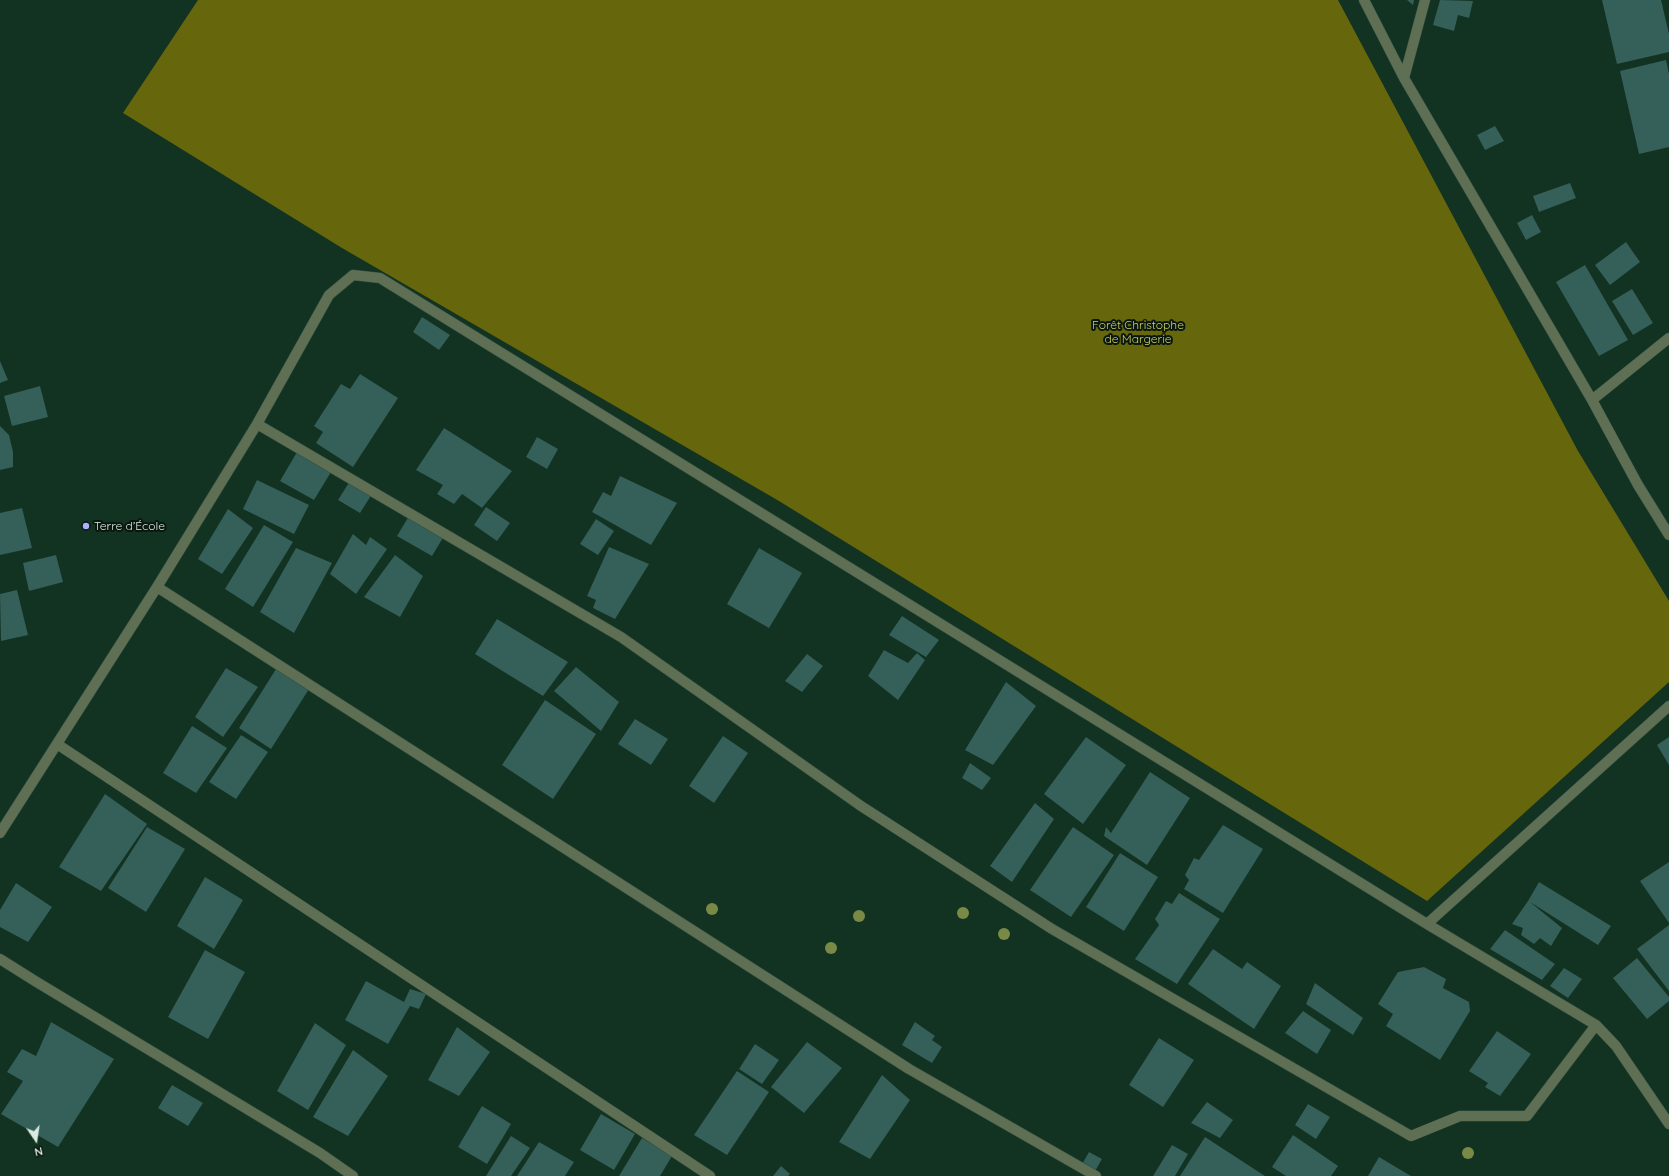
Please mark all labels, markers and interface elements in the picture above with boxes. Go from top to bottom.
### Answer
park label: Forêt Christophe de Margerie [1092,318,1184,346]
place label: Terre d’École [94,519,165,533]
marker: Terre d’École [81,521,91,531]
north arrow [16,1120,56,1160]
text: N [33,1144,44,1159]

